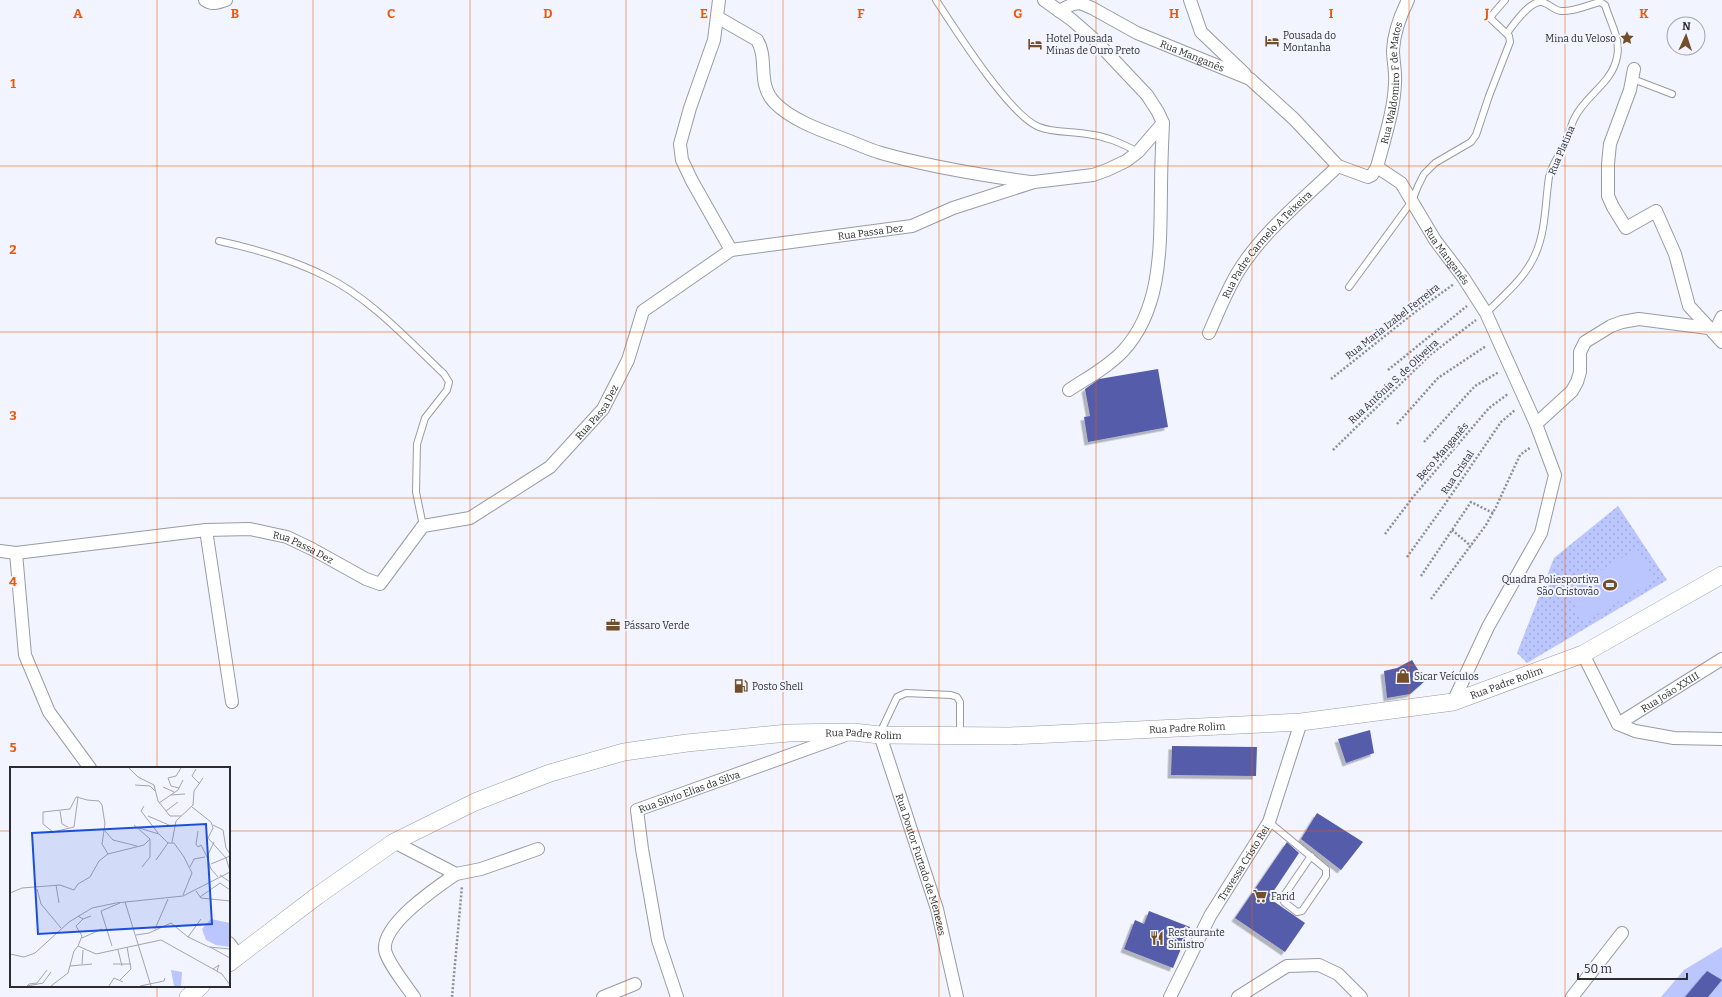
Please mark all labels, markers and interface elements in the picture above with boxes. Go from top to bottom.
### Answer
text: A [73,6,83,21]
text: B [231,6,239,21]
text: C [387,6,395,21]
text: D [543,6,553,21]
text: E [700,6,708,21]
text: F [857,6,865,21]
text: G [1013,6,1023,21]
text: H [1169,6,1179,21]
text: I [1329,6,1334,21]
text: J [1484,6,1490,21]
text: K [1639,6,1649,21]
north arrow [1666,16,1706,56]
street label: Rua Waldomiro F de Matos [1379,20,1405,146]
text: N [1682,20,1692,33]
place label: Pousada do Montanha [1283,30,1336,54]
place icon: Mina du Veloso [1619,30,1635,46]
place label: Hotel Pousada Minas de Ouro Preto [1046,33,1140,57]
hotel icon: Pousada do Montanha [1264,33,1280,49]
place label: Mina du Veloso [1545,33,1616,45]
hotel icon: Hotel Pousada Minas de Ouro Preto [1027,36,1043,52]
street label: Rua Manganês [1158,38,1226,75]
text: 1 [10,76,16,91]
street label: Rua Platina [1546,123,1578,177]
street label: Rua Padre Carmelo A Teixeira [1220,188,1315,301]
street label: Rua Passa Dez [837,222,904,243]
street label: Rua Manganês [1422,225,1471,287]
text: 2 [9,242,17,257]
street label: Rua Maria Izabel Ferreira [1343,281,1442,362]
street label: Rua Antônia S. de Oliveira [1346,336,1441,427]
street label: Rua Passa Dez [573,383,622,442]
text: 3 [9,408,17,423]
street label: Beco Manganês [1414,420,1471,483]
street label: Rua Cristal [1439,448,1477,497]
street label: Rua Passa Dez [272,529,335,567]
text: 4 [9,574,17,589]
place label: Quadra Poliesportiva São Cristovão [1502,574,1600,598]
sports icon: Quadra Poliesportiva São Cristovão [1602,577,1618,593]
office icon: Pássaro Verde [605,617,621,633]
place label: Pássaro Verde [624,620,689,632]
street label: Rua Padre Rolim [1469,664,1545,702]
shop icon: Sicar Veículos [1395,668,1411,684]
place label: Sicar Veículos [1414,670,1479,683]
street label: Rua João XXIII [1639,670,1702,715]
fuel station icon: Posto Shell [733,678,749,694]
place label: Posto Shell [752,681,803,693]
street label: Rua Padre Rolim [1149,721,1226,736]
street label: Rua Padre Rolim [825,727,902,742]
text: 5 [9,740,17,755]
inset map [10,767,230,987]
street label: Rua Silvio Elias da Silva [637,768,742,816]
street label: Rua Doutor Furtado de Menezes [893,792,948,937]
street label: Travessa Cristo Rei [1216,823,1272,903]
supermarket icon: Farid [1252,888,1268,904]
place label: Farid [1271,891,1295,903]
place label: Restaurante Sinistro [1168,927,1225,951]
restaurant icon: Restaurante Sinistro [1149,930,1165,946]
scale bar [1578,955,1687,981]
text: 50 m [1584,962,1613,976]

